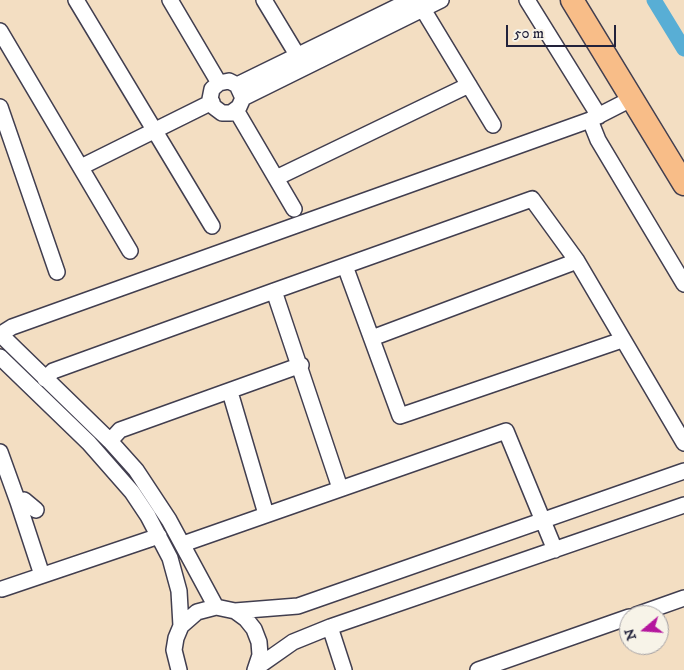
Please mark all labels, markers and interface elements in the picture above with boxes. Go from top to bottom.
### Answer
scale bar [509,15,619,47]
text: 50 m [514,24,544,43]
north arrow [619,605,669,655]
text: N [620,626,641,643]

